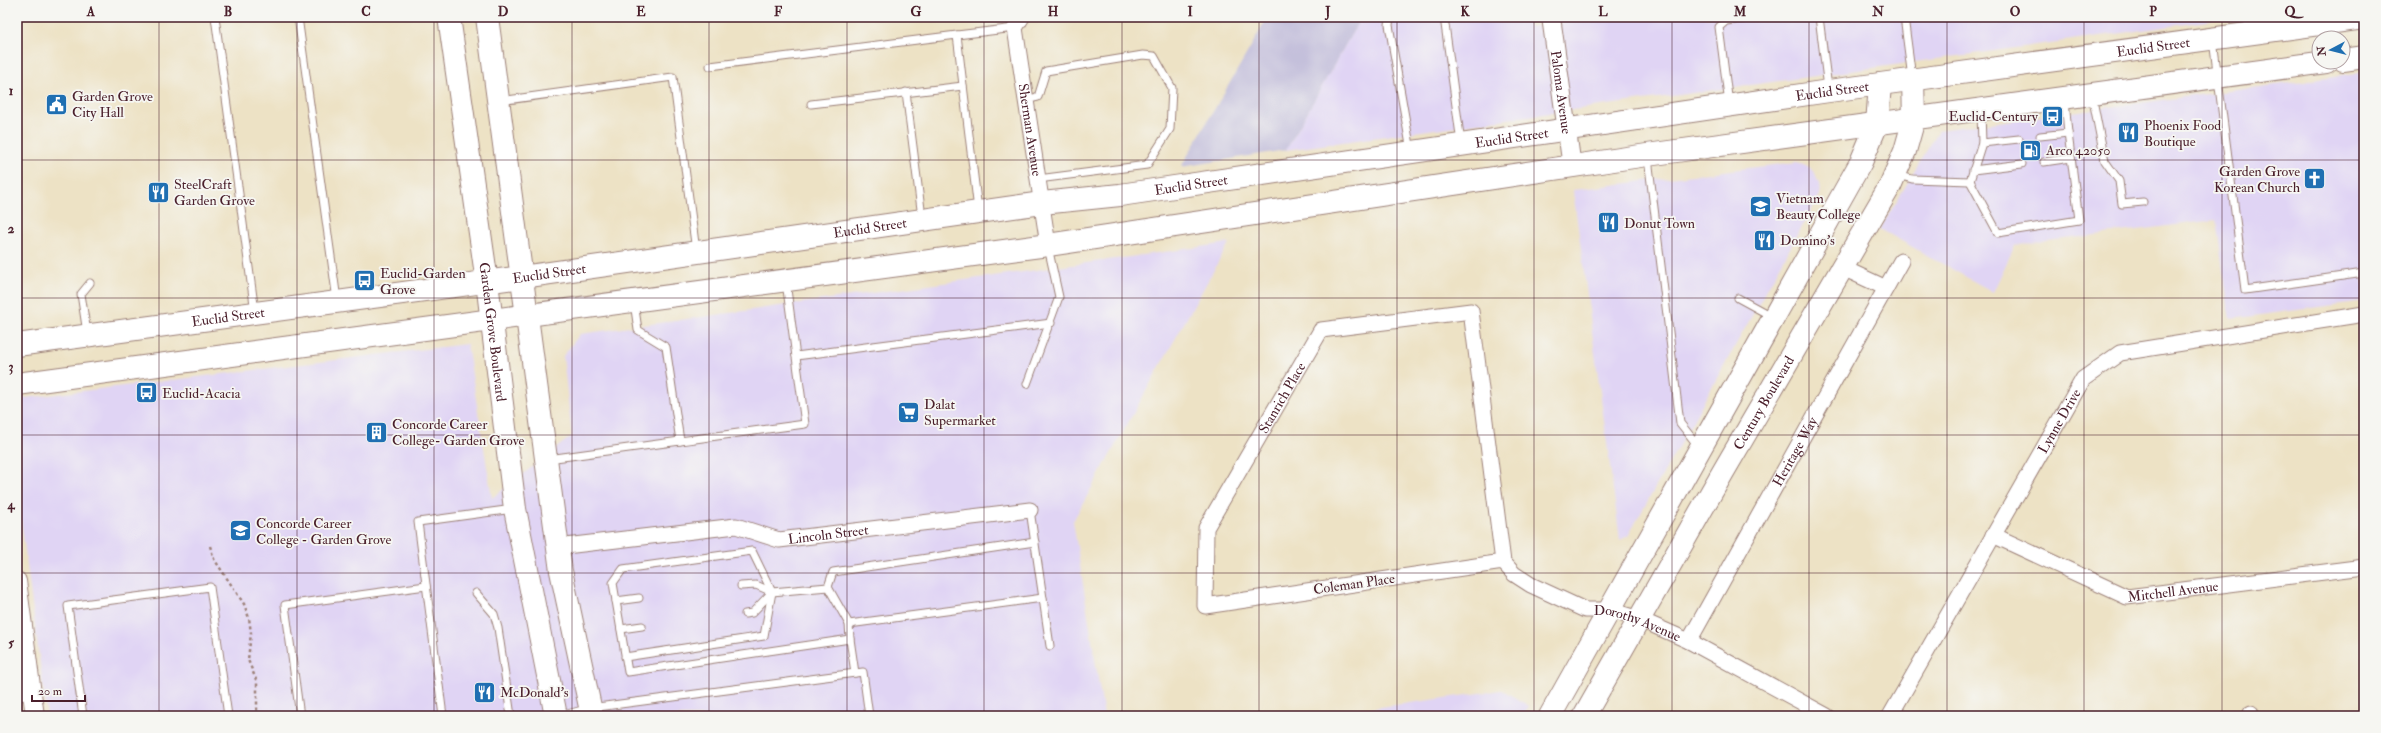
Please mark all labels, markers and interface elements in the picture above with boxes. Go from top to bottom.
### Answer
text: A [86,4,96,20]
text: B [224,4,232,20]
text: C [361,4,371,20]
text: D [498,4,509,20]
text: E [636,4,646,20]
text: F [774,4,783,20]
text: G [911,4,922,20]
text: H [1048,4,1059,20]
text: I [1187,4,1193,20]
text: J [1324,4,1331,21]
text: K [1460,4,1470,20]
text: L [1598,4,1608,20]
text: M [1733,4,1747,20]
text: N [1871,4,1884,20]
text: O [2010,4,2021,20]
text: P [2149,4,2157,20]
text: Q [2285,4,2305,20]
north arrow [2311,30,2351,70]
street label: Euclid Street [2115,33,2191,60]
text: N [2314,44,2329,58]
street label: Paloma Avenue [1547,49,1576,135]
street label: Euclid Street [1794,77,1870,104]
street label: Sherman Avenue [1015,82,1046,177]
text: 1 [9,83,14,99]
place label: Garden Grove City Hall [72,88,153,122]
public building icon: Garden Grove City Hall [44,91,70,117]
bus stop icon: Euclid-Century [2040,103,2066,129]
place label: Euclid-Century [1949,108,2039,126]
place label: Phoenix Food Boutique [2144,117,2221,150]
restaurant icon: Phoenix Food Boutique [2115,120,2141,146]
street label: Euclid Street [1474,124,1550,151]
fuel station icon: Arco 42050 [2018,137,2044,163]
place label: Arco 42050 [2045,142,2110,159]
place label: Garden Grove Korean Church [2214,163,2301,196]
church icon: Garden Grove Korean Church [2302,166,2328,192]
street label: Euclid Street [1153,171,1229,198]
place label: SteelCraft Garden Grove [174,176,255,209]
restaurant icon: SteelCraft Garden Grove [146,179,172,205]
place label: Vietnam Beauty College [1776,190,1860,224]
school or university icon: Vietnam Beauty College [1747,193,1773,219]
restaurant icon: Donut Town [1596,210,1622,236]
street label: Euclid Street [832,214,908,241]
place label: Donut Town [1624,215,1695,232]
text: 2 [8,221,15,237]
restaurant icon: Domino's [1751,227,1777,253]
place label: Domino's [1780,232,1835,249]
street label: Euclid Street [511,259,587,287]
street label: Garden Grove Boulevard [476,261,510,403]
place label: Euclid-Garden Grove [380,265,466,298]
bus stop icon: Euclid-Garden Grove [351,268,377,294]
street label: Euclid Street [190,303,266,330]
street label: Century Boulevard [1729,353,1797,453]
text: 3 [9,359,14,375]
street label: Stanrich Place [1254,359,1309,436]
bus stop icon: Euclid-Acacia [134,380,160,406]
place label: Euclid-Acacia [162,385,241,402]
street label: Lynne Drive [2034,386,2084,456]
place label: Dalat Supermarket [924,396,996,430]
supermarket icon: Dalat Supermarket [896,399,922,425]
street label: Heritage Way [1769,413,1822,489]
place label: Concorde Career College- Garden Grove [392,416,525,449]
building icon: Concorde Career College- Garden Grove [363,419,389,445]
text: 4 [6,497,15,513]
place label: Concorde Career College - Garden Grove [256,515,391,548]
school or university icon: Concorde Career College - Garden Grove [228,518,254,544]
street label: Lincoln Street [787,521,870,547]
street label: Coleman Place [1312,570,1396,598]
street label: Mitchell Avenue [2127,577,2219,605]
street label: Dorothy Avenue [1594,602,1684,645]
text: 5 [8,635,14,651]
scale bar [32,677,85,703]
restaurant icon: McDonald's [472,679,498,705]
text: 20 m [38,684,63,699]
place label: McDonald's [500,684,569,701]

